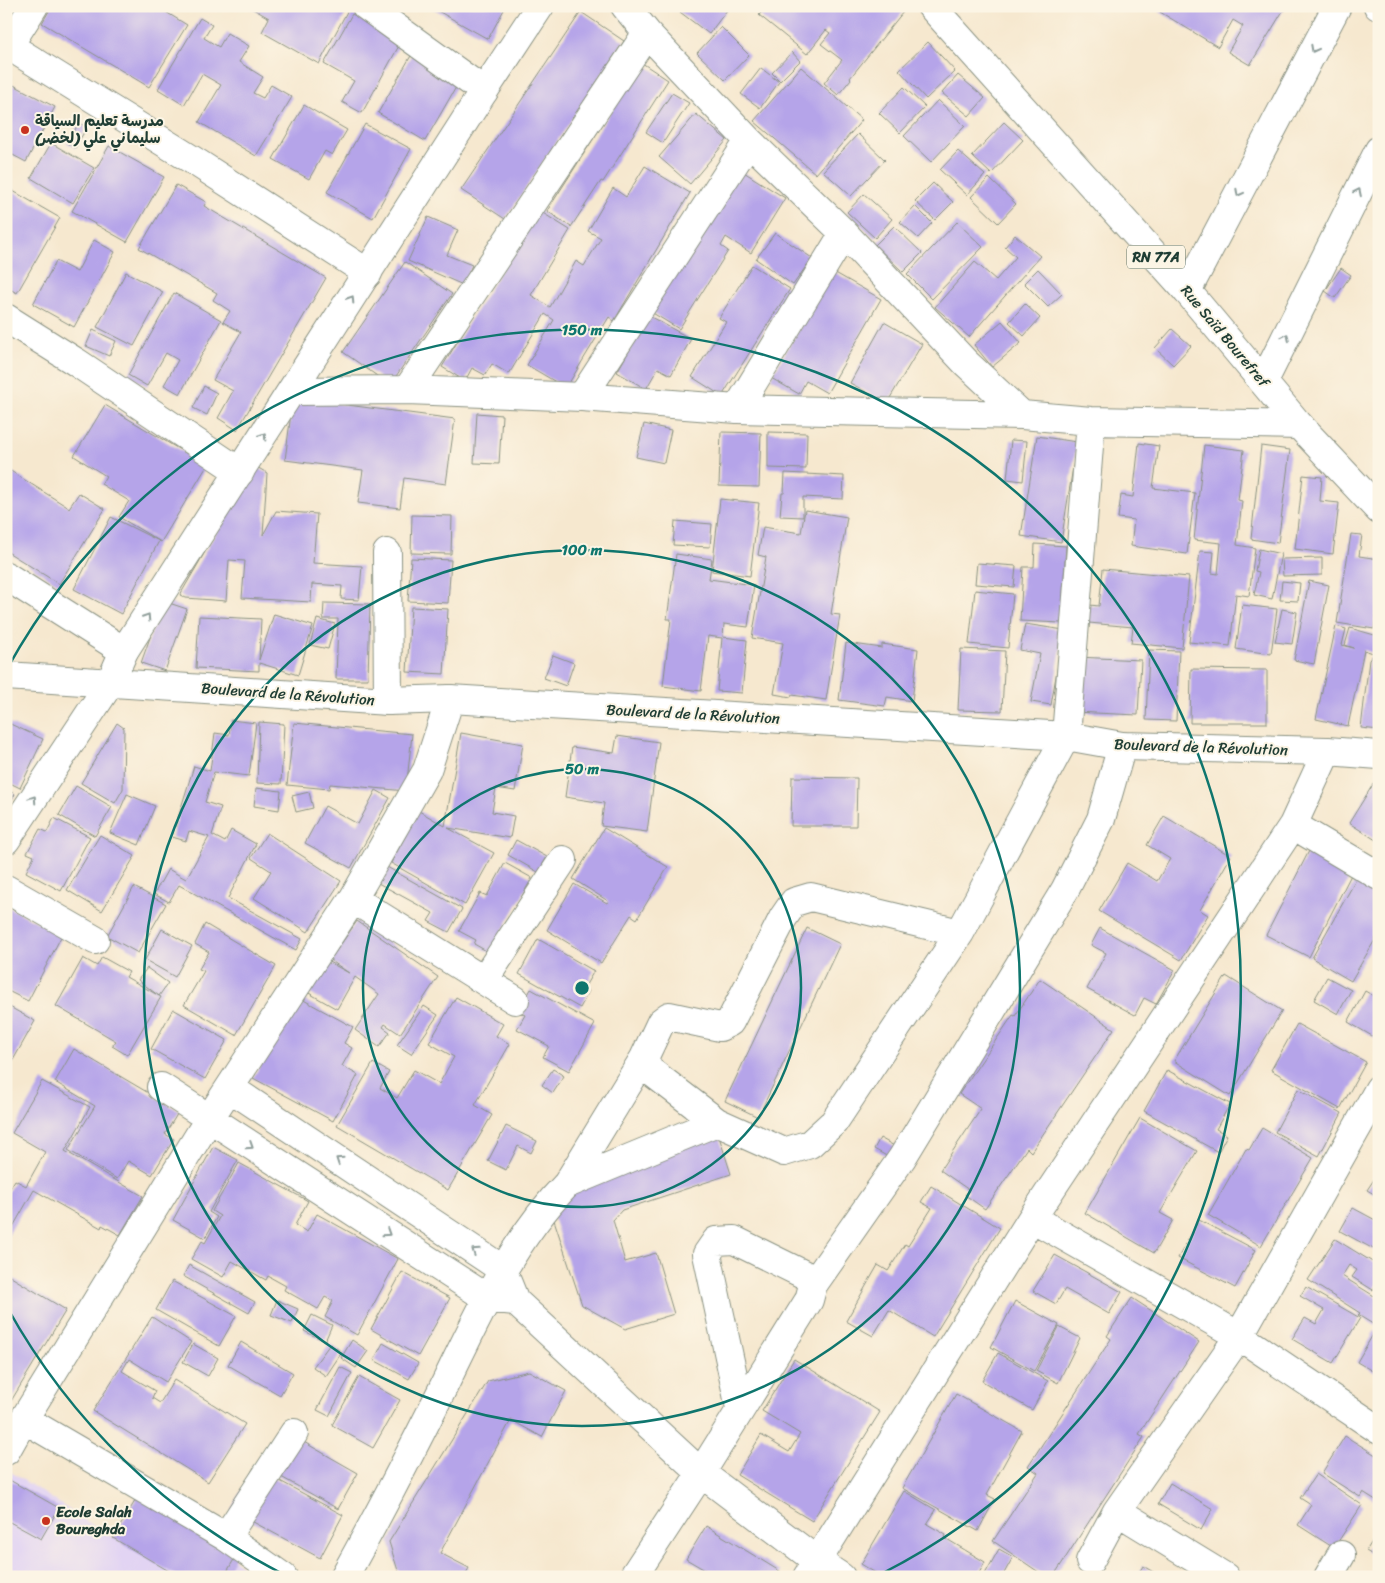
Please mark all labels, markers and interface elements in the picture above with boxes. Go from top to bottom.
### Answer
one-way arrow [1310,44,1320,53]
place label: مدرسة تعليم السياقة سليماني علي (لخضر) [35,108,164,152]
marker: مدرسة تعليم السياقة سليماني علي (لخضر) [19,124,31,136]
one-way arrow [1235,188,1245,197]
one-way arrow [1352,188,1362,197]
road number: RN 77A [1127,246,1185,268]
street label: Rue Saïd Bourefref [1174,279,1277,394]
one-way arrow [344,296,354,305]
text: 150 m [562,317,603,343]
one-way arrow [1280,334,1290,343]
one-way arrow [257,432,266,442]
text: 100 m [562,537,603,563]
one-way arrow [140,613,150,622]
street label: Boulevard de la Révolution [200,675,376,713]
street label: Boulevard de la Révolution [605,696,781,732]
street label: Boulevard de la Révolution [1114,731,1288,763]
text: 50 m [565,756,600,782]
one-way arrow [27,795,36,805]
centre of rings [573,979,591,997]
one-way arrow [245,1139,254,1149]
one-way arrow [336,1157,345,1167]
one-way arrow [382,1227,391,1237]
one-way arrow [471,1247,480,1257]
place label: Ecole Salah Boureghda [56,1499,132,1542]
marker: Ecole Salah Boureghda [40,1515,52,1527]

